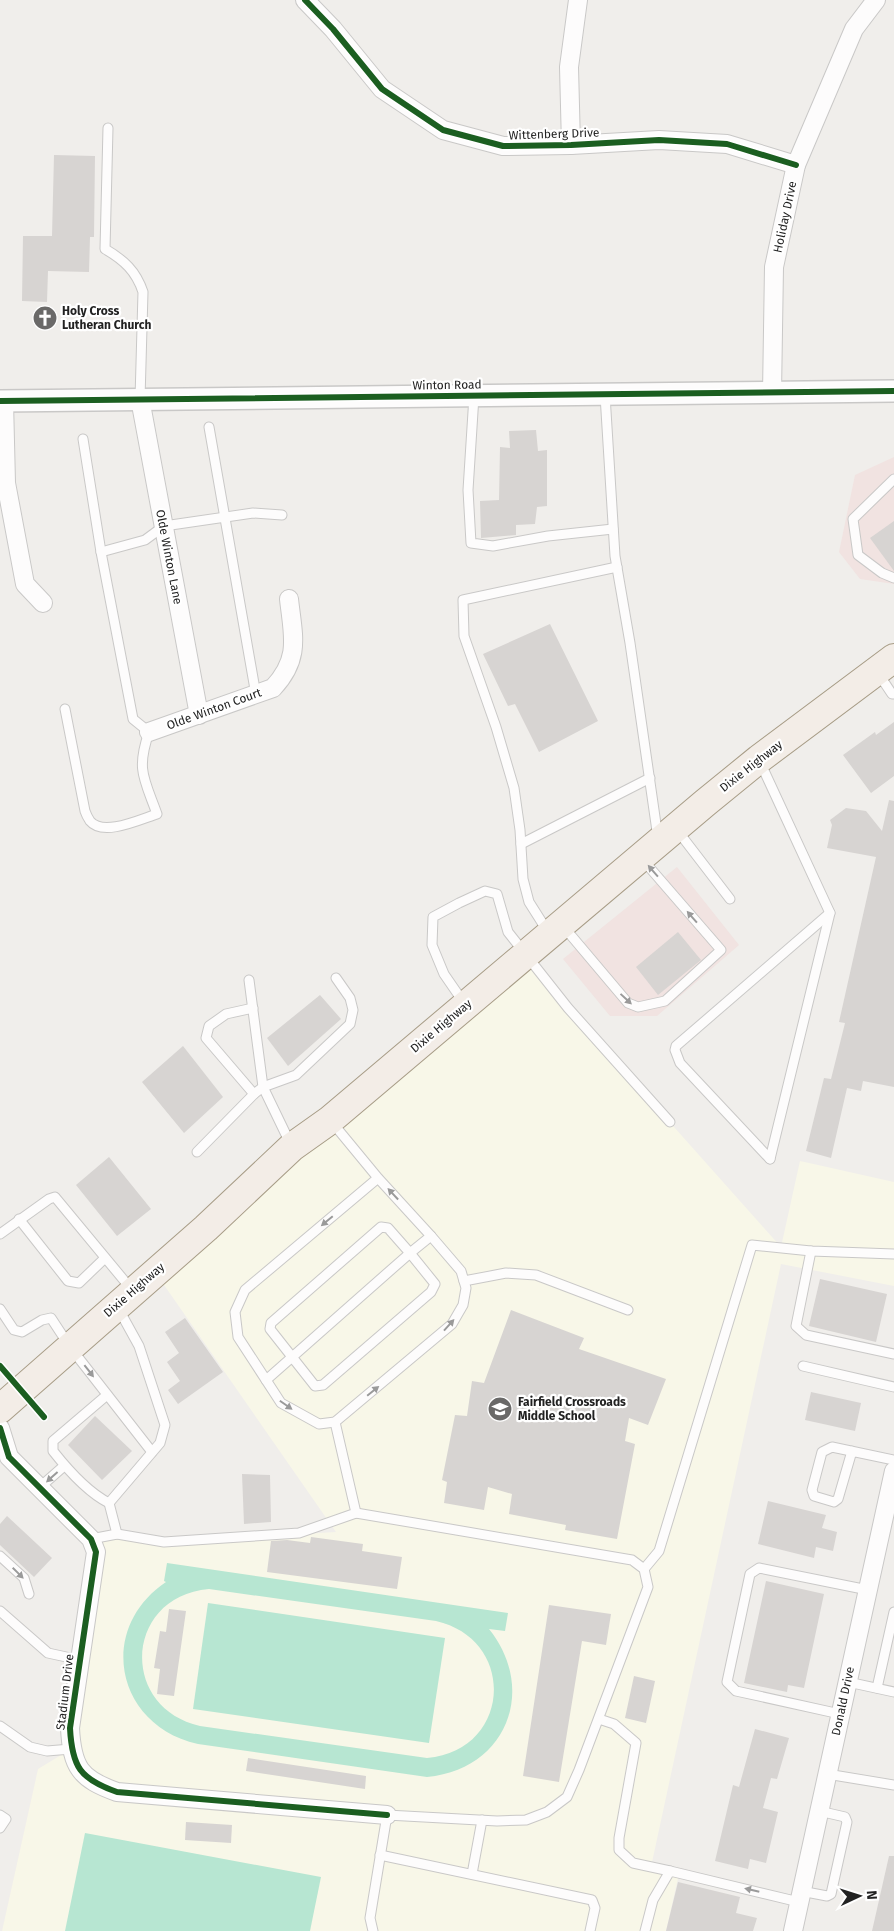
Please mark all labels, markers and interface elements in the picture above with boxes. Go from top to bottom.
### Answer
street label: Wittenberg Drive [508,125,600,143]
street label: Holiday Drive [771,180,799,254]
place label: Holy Cross Lutheran Church [62,304,152,332]
church icon: Holy Cross Lutheran Church [32,305,58,331]
street label: Winton Road [412,377,482,393]
street label: Olde Winton Lane [153,508,185,606]
street label: Olde Winton Court [165,685,264,733]
street label: Dixie Highway [717,737,785,795]
one-way arrow [647,865,658,878]
one-way arrow [686,911,698,923]
one-way arrow [620,993,632,1005]
street label: Dixie Highway [408,996,475,1056]
one-way arrow [387,1189,399,1201]
one-way arrow [321,1215,334,1226]
street label: Dixie Highway [101,1260,167,1320]
one-way arrow [443,1320,455,1332]
one-way arrow [83,1364,94,1377]
one-way arrow [366,1386,379,1397]
place label: Fairfield Crossroads Middle School [518,1395,626,1423]
school or university icon: Fairfield Crossroads Middle School [487,1396,513,1422]
one-way arrow [279,1400,293,1410]
one-way arrow [46,1471,58,1483]
one-way arrow [12,1567,24,1579]
street label: Stadium Drive [53,1653,77,1731]
street label: Donald Drive [829,1665,857,1737]
north arrow [834,1871,884,1921]
one-way arrow [744,1886,759,1894]
text: N [863,1890,880,1900]

